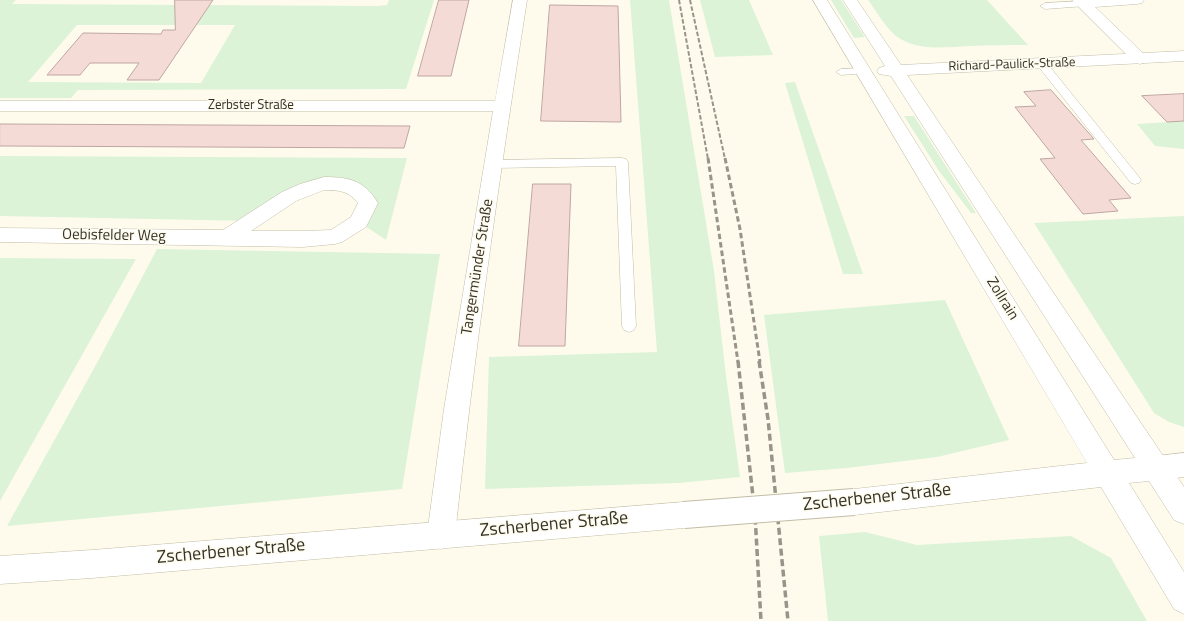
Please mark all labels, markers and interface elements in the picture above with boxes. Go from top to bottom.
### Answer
street label: Richard-Paulick-Straße [948,55,1076,75]
street label: Zerbster Straße [208,98,294,114]
street label: Tangermünder Straße [458,198,498,336]
street label: Oebisfelder Weg [62,226,166,246]
street label: Zollrain [982,274,1022,324]
street label: Zscherbener Straße [802,479,952,517]
street label: Zscherbener Straße [479,508,629,542]
street label: Zscherbener Straße [156,535,306,569]

